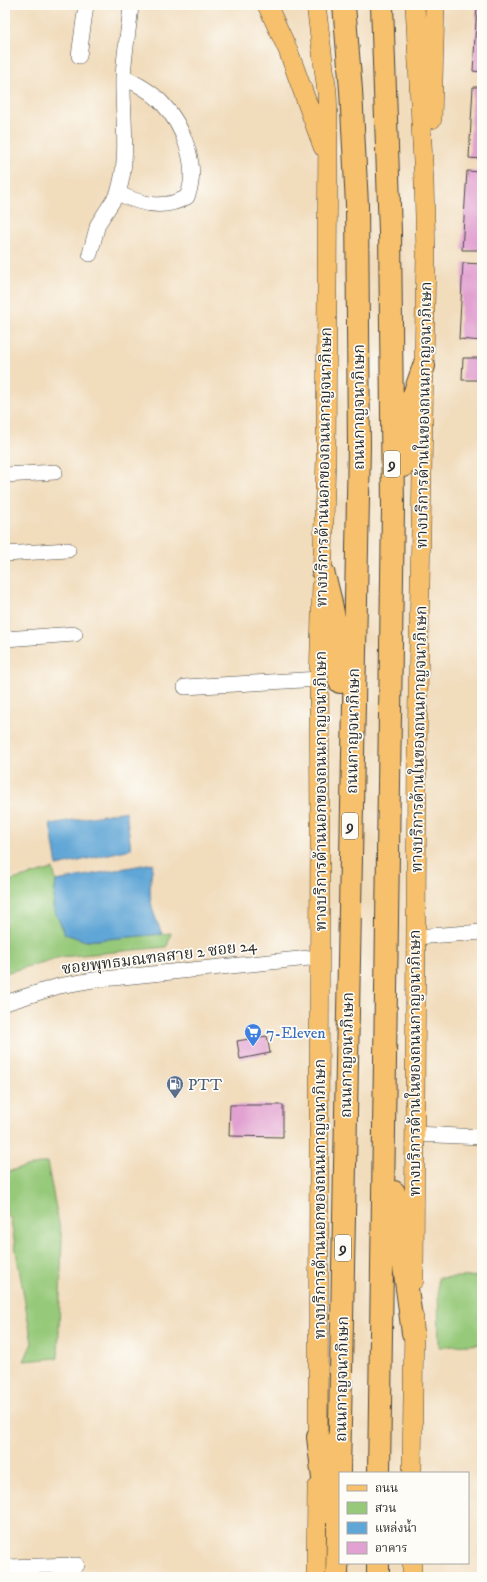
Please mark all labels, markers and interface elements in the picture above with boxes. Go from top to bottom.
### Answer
street label: ทางบริการด้านในของถนนกาญจนาภิเษก [411,281,436,549]
street label: ทางบริการด้านนอกของถนนกาญจนาภิเษก [312,327,336,607]
street label: ถนนกาญจนาภิเษก [349,344,369,470]
road number: 9 [384,451,400,477]
street label: ทางบริการด้านในของถนนกาญจนาภิเษก [406,605,431,873]
street label: ทางบริการด้านนอกของถนนกาญจนาภิเษก [311,651,331,931]
street label: ถนนกาญจนาภิเษก [342,668,364,794]
road number: 9 [342,813,358,839]
street label: ทางบริการด้านในของถนนกาญจนาภิเษก [404,929,425,1197]
street label: ซอยพุทธมณฑลสาย 2 ซอย 24 [60,935,259,980]
street label: ถนนกาญจนาภิเษก [336,992,358,1118]
supermarket icon: 7-Eleven [243,1022,263,1047]
place label: 7-Eleven [266,1023,326,1043]
street label: ทางบริการด้านนอกของถนนกาญจนาภิเษก [310,1059,330,1339]
fuel station icon: PTT [165,1074,185,1099]
place label: PTT [188,1075,222,1095]
road number: 9 [335,1235,351,1261]
street label: ถนนกาญจนาภิเษก [331,1316,353,1442]
legend [339,1472,469,1564]
text: ถนน [375,1481,398,1496]
text: สวน [375,1501,397,1516]
text: แหล่งน้ำ [375,1519,417,1536]
text: อาคาร [375,1541,407,1556]

